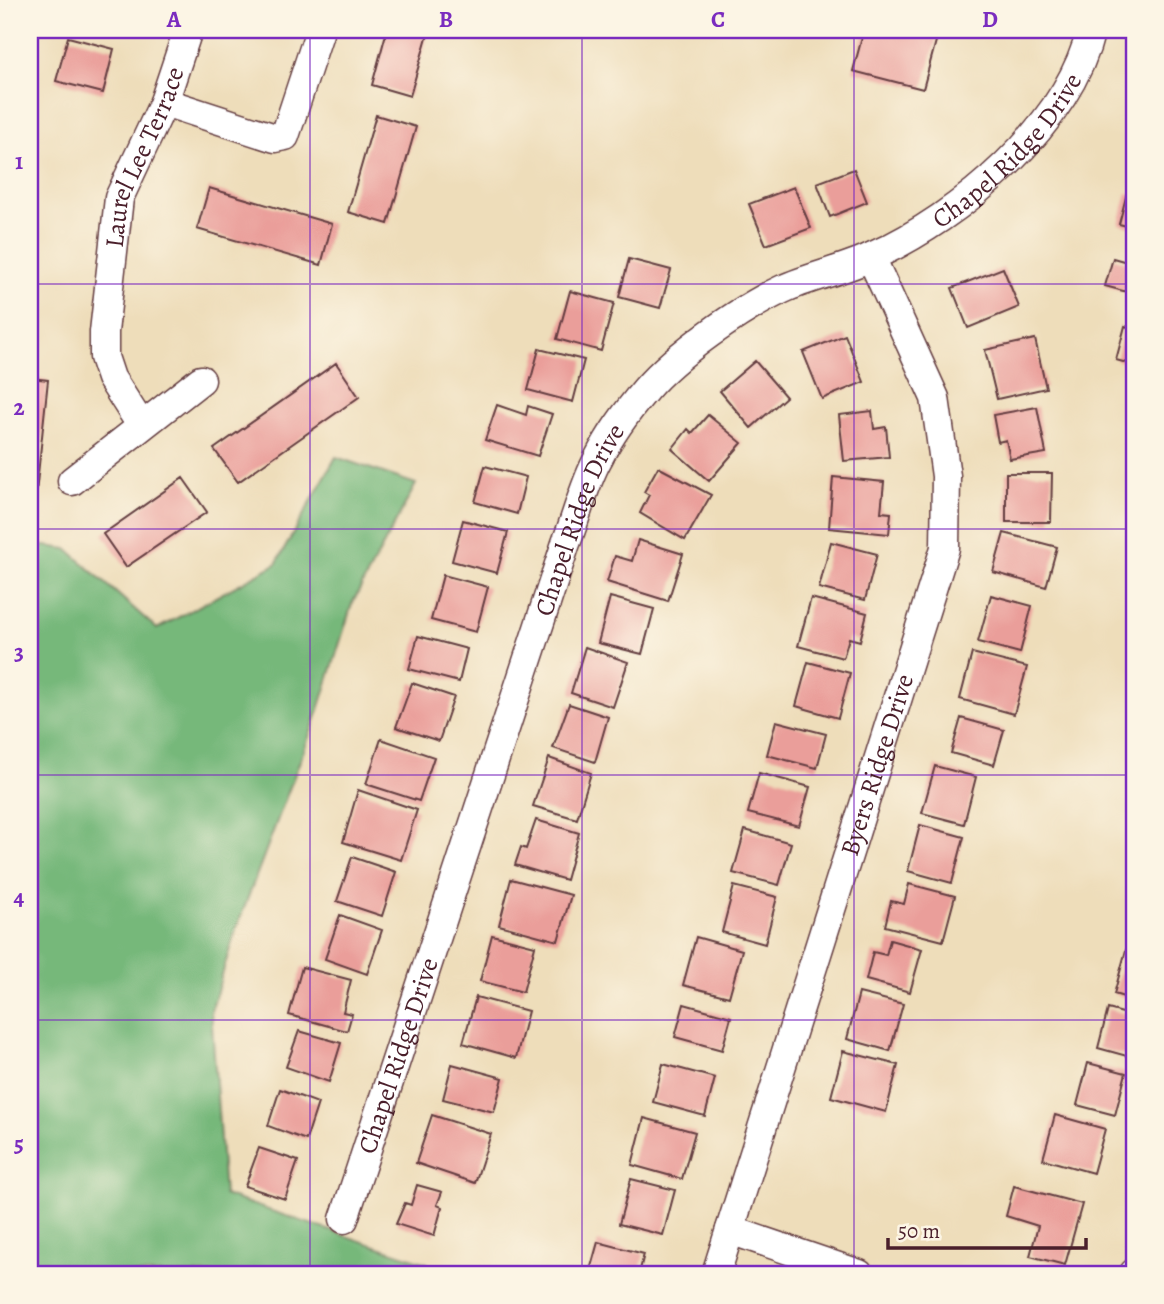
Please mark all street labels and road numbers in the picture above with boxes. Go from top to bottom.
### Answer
street label: Laurel Lee Terrace [96,62,192,250]
street label: Chapel Ridge Drive [925,67,1090,236]
street label: Chapel Ridge Drive [526,416,632,620]
street label: Byers Ridge Drive [832,669,922,860]
street label: Chapel Ridge Drive [349,953,446,1158]

